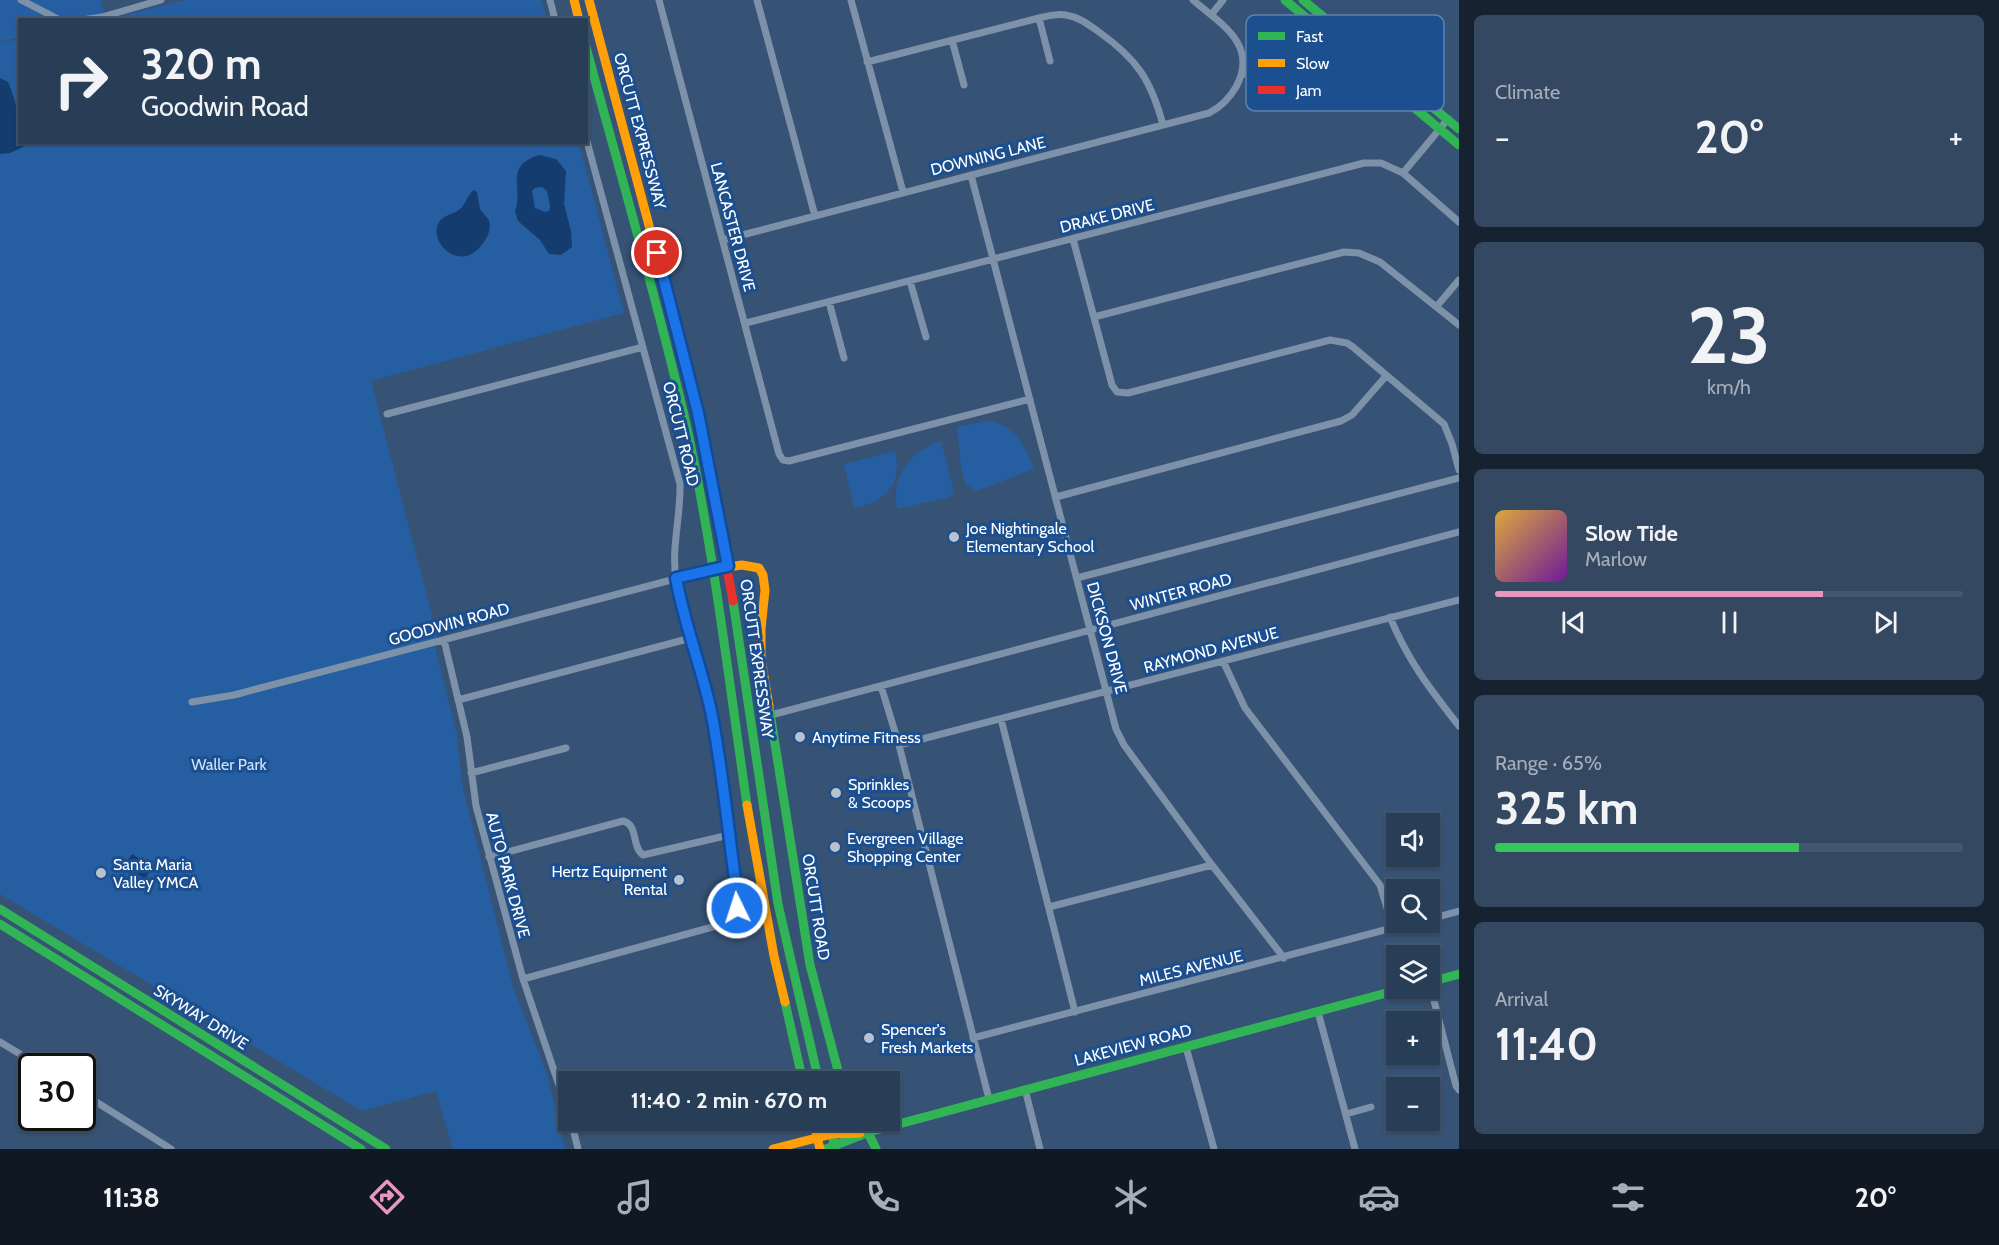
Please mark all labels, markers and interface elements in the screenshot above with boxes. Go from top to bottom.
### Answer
legend [1246,15,1444,111]
text: Fast [1296,27,1324,46]
text: 320 m [141,38,261,90]
icon: right [42,42,120,120]
street label: ORCUTT EXPRESSWAY [610,51,670,212]
text: Slow [1296,54,1330,73]
text: Climate [1495,80,1560,104]
text: Jam [1295,81,1322,100]
text: Goodwin Road [141,90,309,123]
text: 20° [1695,110,1763,164]
text: − [1495,117,1510,157]
text: + [1948,117,1963,157]
street label: DOWNING LANE [928,132,1048,179]
street label: LANCASTER DRIVE [707,160,759,294]
street label: DRAKE DRIVE [1058,195,1156,237]
pin [631,227,682,278]
icon: arrive [640,236,673,269]
text: 23 [1687,288,1771,383]
text: km/h [1707,375,1751,399]
street label: ORCUTT ROAD [659,380,703,488]
place label: Joe Nightingale Elementary School [965,519,1094,556]
text: Slow Tide [1585,520,1678,547]
marker: Joe Nightingale Elementary School [947,530,961,544]
text: Marlow [1585,547,1647,571]
street label: WINTER ROAD [1128,569,1234,615]
street label: ORCUTT EXPRESSWAY [736,578,778,741]
street label: DICKSON DRIVE [1083,580,1131,696]
street label: GOODWIN ROAD [387,599,511,649]
icon: previous [1557,606,1590,639]
icon: pause [1713,606,1746,639]
icon: next [1869,606,1902,639]
street label: RAYMOND AVENUE [1142,623,1280,677]
place label: Anytime Fitness [812,728,921,747]
marker: Anytime Fitness [793,730,807,744]
text: Range · 65% [1495,751,1602,775]
park label: Waller Park [191,755,267,774]
place label: Sprinkles & Scoops [848,775,911,812]
text: 325 km [1495,781,1638,835]
marker: Sprinkles & Scoops [829,786,843,800]
street label: AUTO PARK DRIVE [482,810,534,940]
map controls [1386,813,1440,1131]
button: sound [1386,813,1440,867]
place label: Evergreen Village Shopping Center [847,829,964,866]
marker: Evergreen Village Shopping Center [828,840,842,854]
street label: ORCUTT ROAD [798,853,834,961]
place label: Santa Maria Valley YMCA [113,855,199,892]
place label: Hertz Equipment Rental [552,862,668,899]
marker: Santa Maria Valley YMCA [94,866,108,880]
marker: Hertz Equipment Rental [672,873,686,887]
position arrow [705,876,769,940]
button: search [1386,879,1440,933]
button: layers [1386,945,1440,999]
street label: MILES AVENUE [1137,946,1245,990]
street label: SKYWAY DRIVE [150,980,252,1054]
text: Arrival [1495,987,1548,1011]
button: + [1386,1011,1440,1065]
text: 11:40 [1495,1017,1598,1071]
place label: Spencer's Fresh Markets [881,1020,974,1057]
street label: LAKEVIEW ROAD [1072,1020,1194,1070]
marker: Spencer's Fresh Markets [862,1031,876,1045]
speed limit sign: 30 [18,1053,96,1131]
button: − [1386,1077,1440,1131]
text: 11:40 · 2 min · 670 m [631,1087,827,1114]
icon: directions [366,1176,408,1218]
icon: music [614,1176,656,1218]
icon: phone [862,1176,904,1218]
icon: climate [1110,1176,1152,1218]
icon: car [1358,1176,1400,1218]
icon: filters [1607,1176,1649,1218]
text: 11:38 [103,1181,160,1214]
text: 20° [1855,1181,1896,1214]

